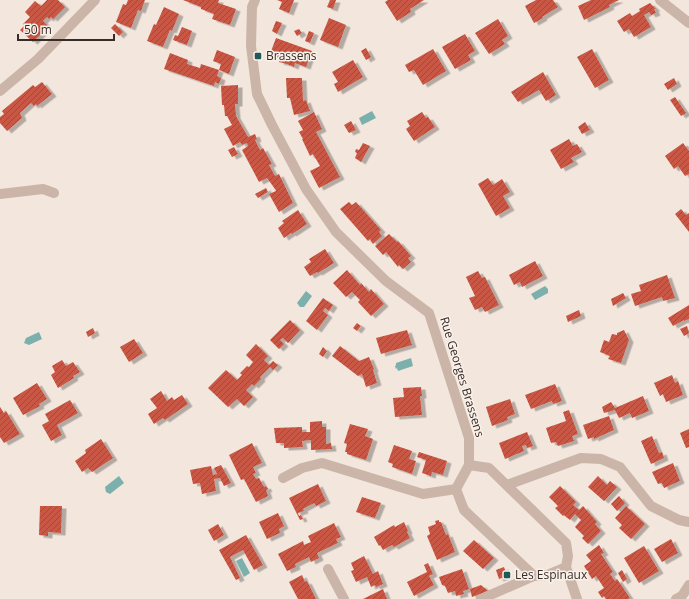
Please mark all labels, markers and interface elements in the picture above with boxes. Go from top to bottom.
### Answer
scale bar [18,16,114,42]
text: 50 m [24,21,52,38]
place label: Brassens [266,47,317,64]
marker: Brassens [253,51,263,61]
street label: Rue Georges Brassens [436,315,489,439]
place label: Les Espinaux [515,566,588,583]
marker: Les Espinaux [502,570,512,580]

